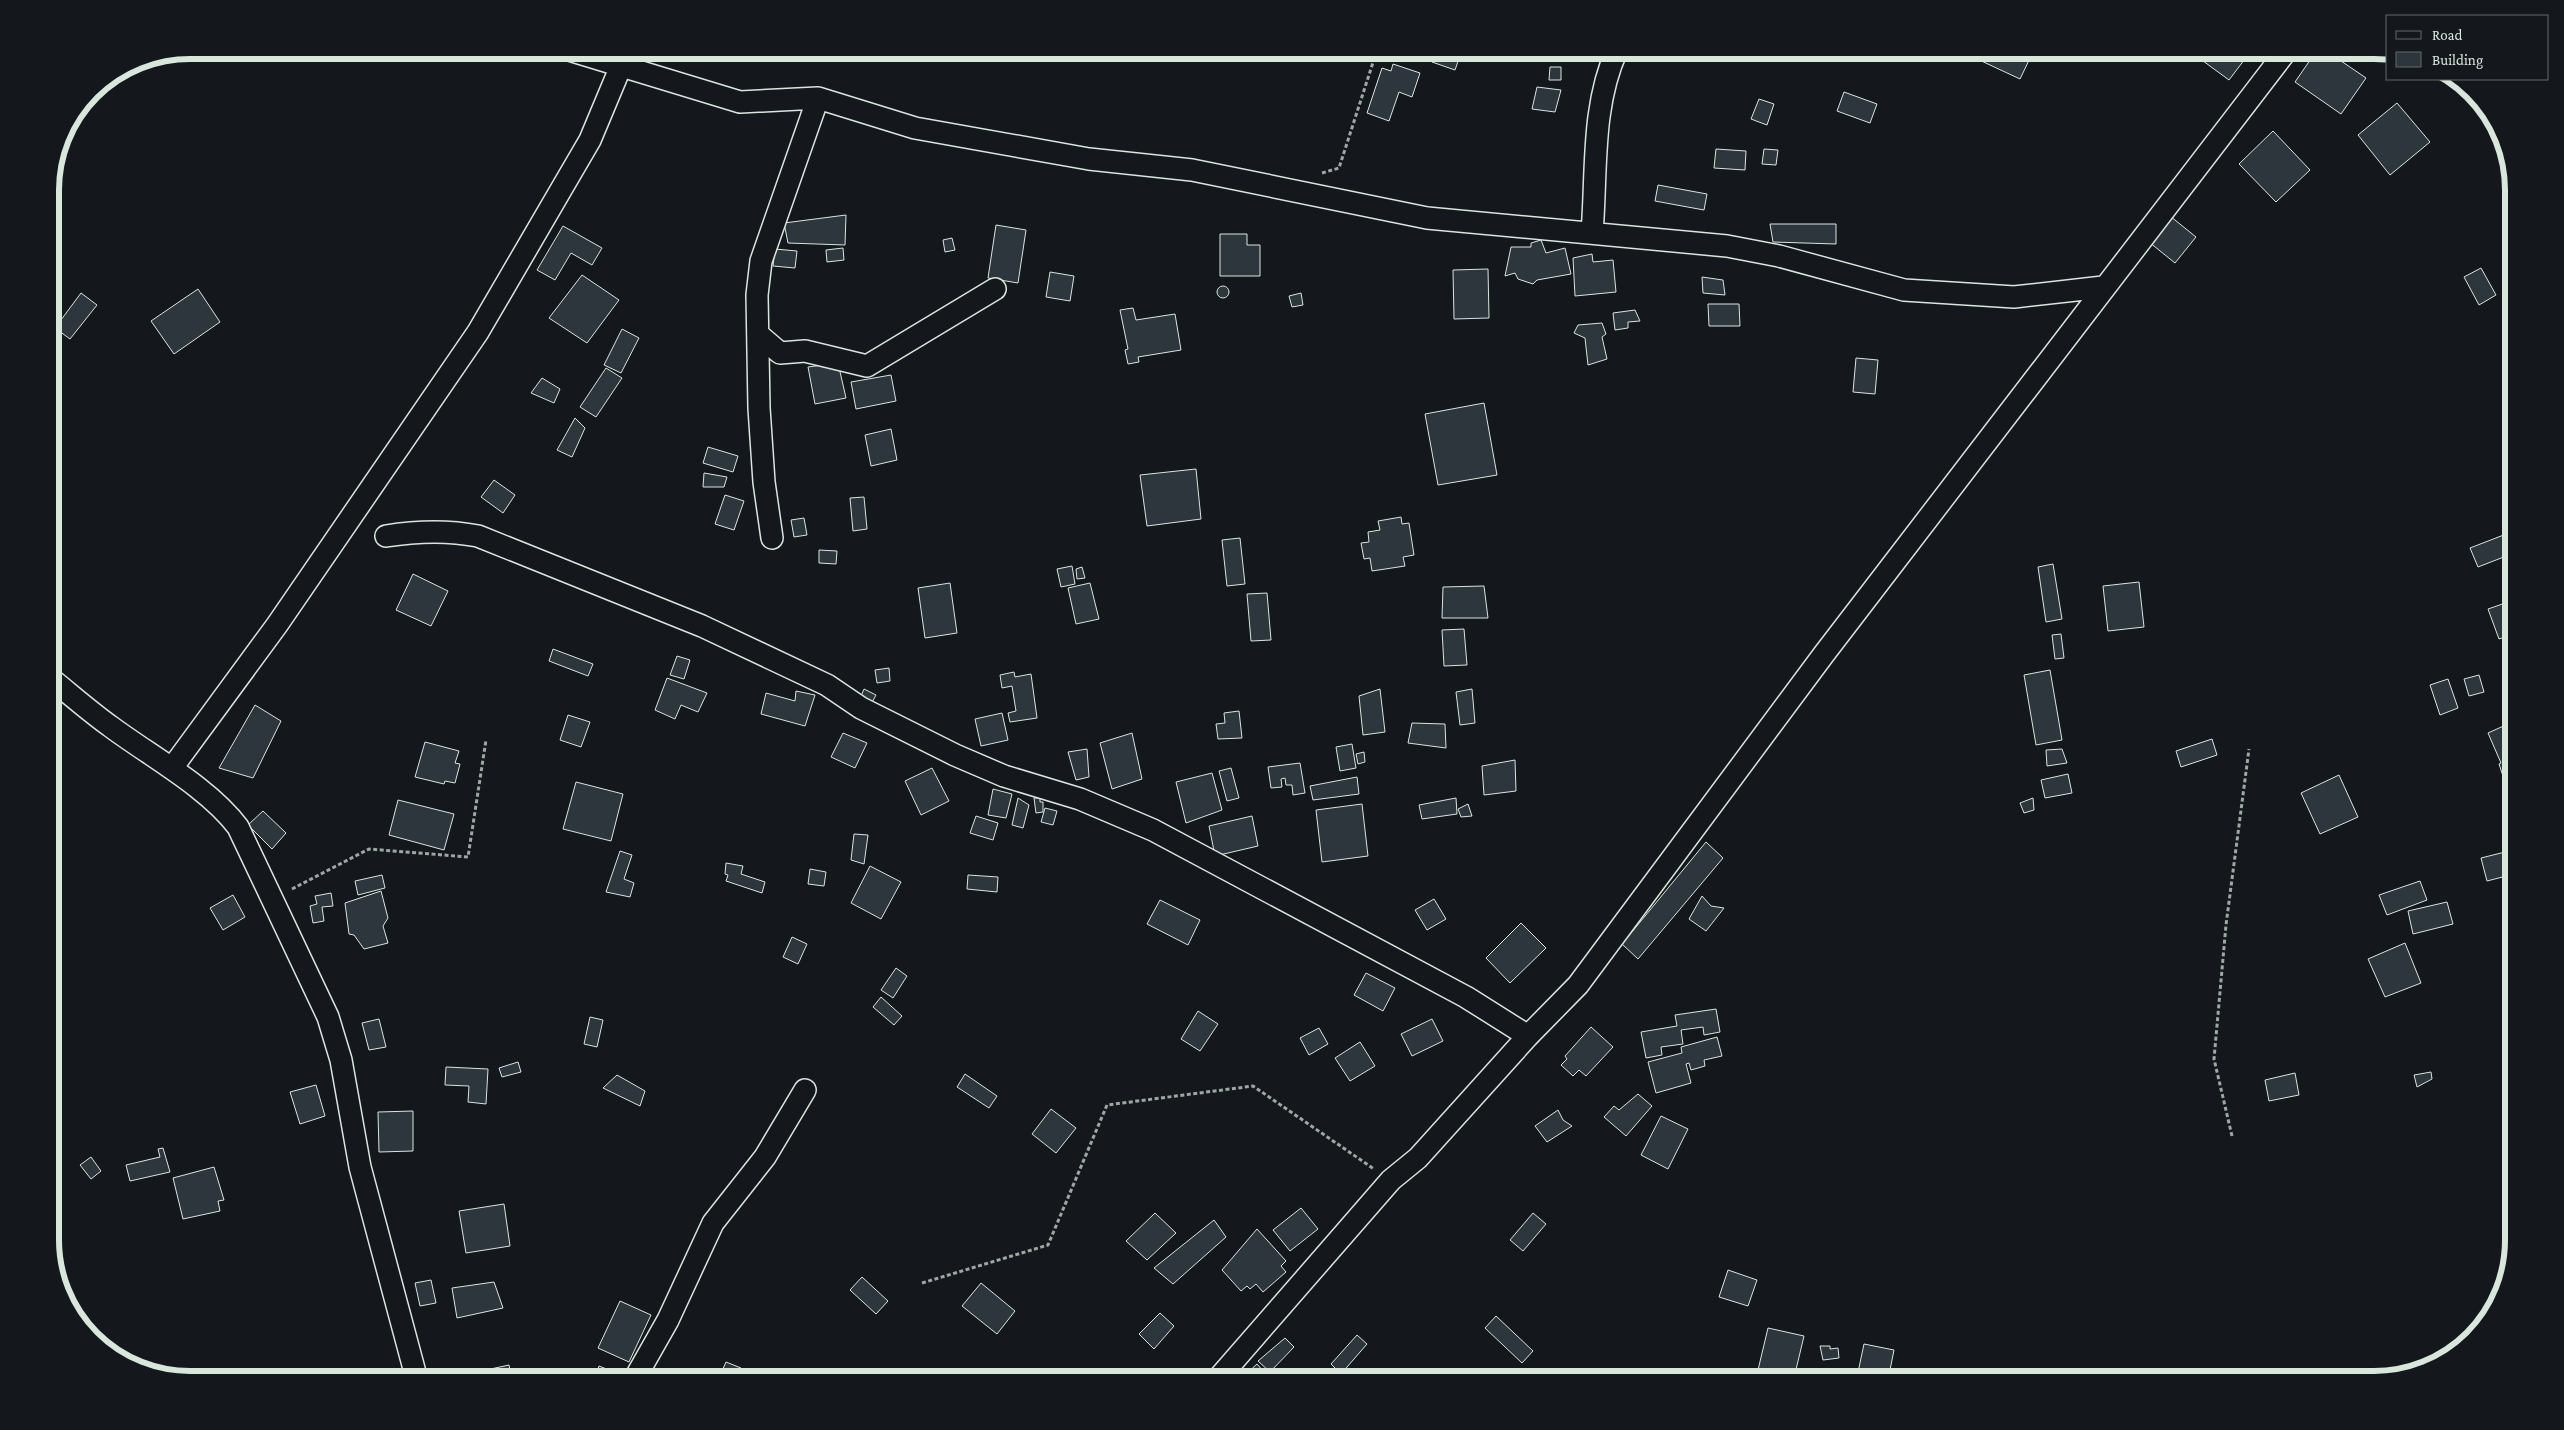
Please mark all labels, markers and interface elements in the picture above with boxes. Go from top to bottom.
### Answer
legend [2386,15,2549,80]
text: Road [2432,27,2463,43]
text: Building [2432,52,2483,69]

